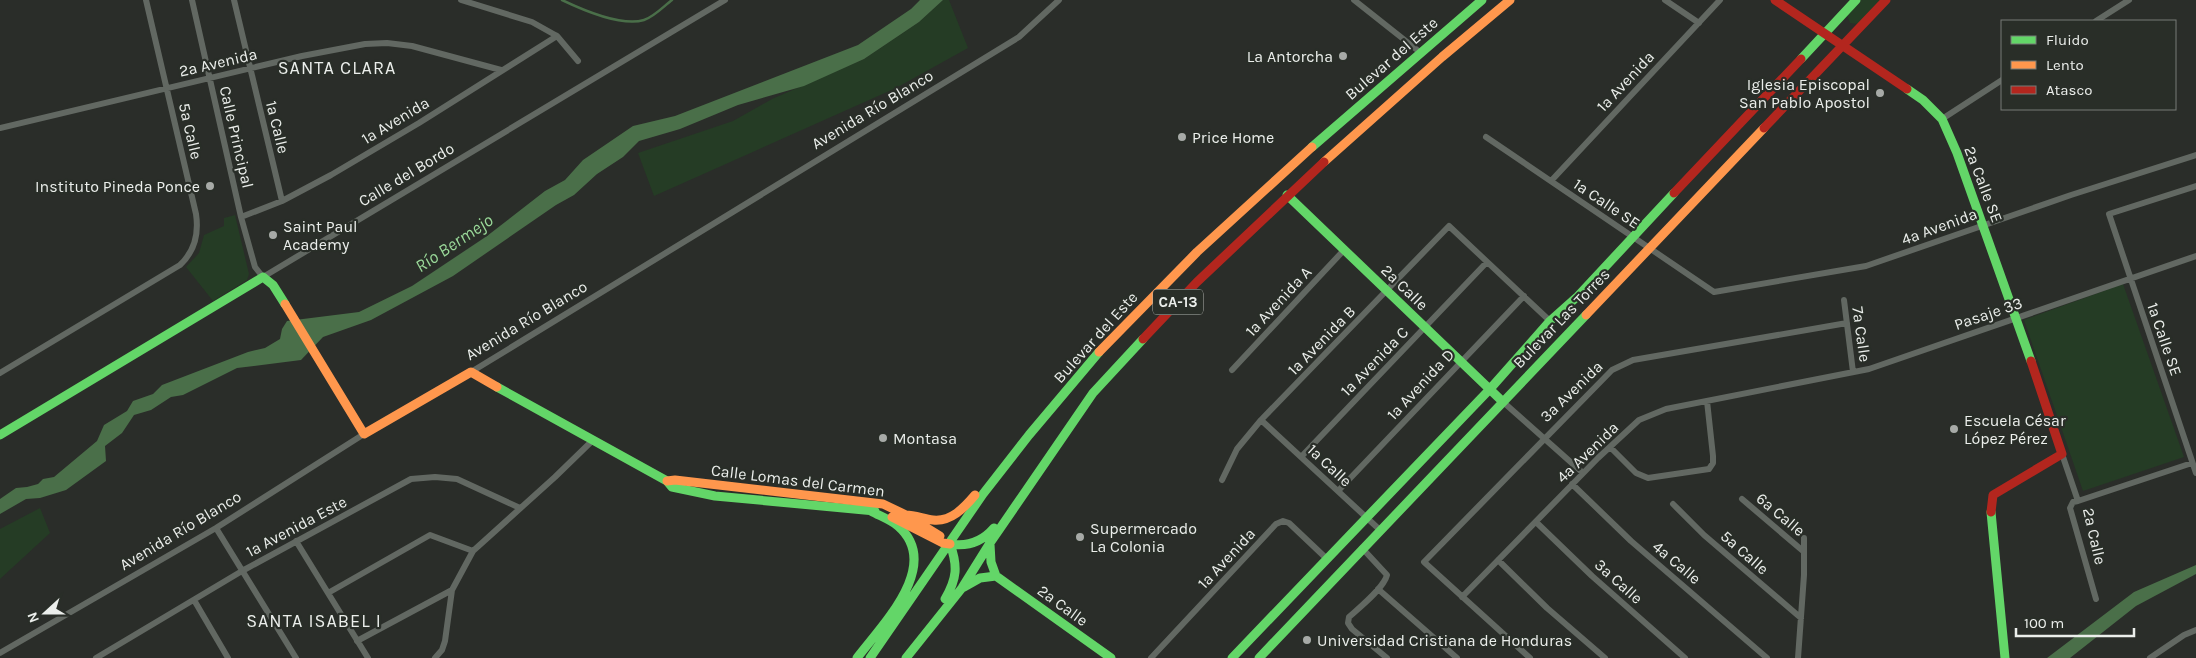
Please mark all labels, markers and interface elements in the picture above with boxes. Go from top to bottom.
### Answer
street label: Bulevar del Este [1341,13,1441,104]
legend [2001,20,2176,110]
text: Fluido [2046,31,2089,49]
street label: 2a Avenida [177,44,259,81]
place label: La Antorcha [1247,47,1333,66]
street label: 1a Avenida [1593,47,1658,116]
marker: La Antorcha [1337,50,1349,62]
text: Lento [2046,56,2084,74]
district label: SANTA CLARA [278,57,396,79]
street label: Avenida Río Blanco [808,66,937,153]
place label: Iglesia Episcopal San Pablo Apostol [1739,75,1870,112]
text: Atasco [2046,81,2092,99]
street label: Calle Principal [216,84,258,190]
marker: Iglesia Episcopal San Pablo Apostol [1874,87,1886,99]
street label: 1a Avenida [358,93,433,148]
street label: 1a Calle [262,99,293,155]
street label: 5a Calle [175,101,206,161]
place label: Price Home [1192,128,1274,147]
marker: Price Home [1176,131,1188,143]
street label: Calle del Bordo [355,138,458,210]
street label: 2a Calle SE [1960,143,2007,225]
street label: 1a Calle SE [1570,174,1644,233]
place label: Instituto Pineda Ponce [35,177,200,196]
marker: Instituto Pineda Ponce [204,180,216,192]
street label: 4a Avenida [1899,204,1980,249]
water label: Río Bermejo [411,209,497,277]
place label: Saint Paul Academy [283,217,358,254]
marker: Saint Paul Academy [267,229,279,241]
street label: 2a Calle [1377,260,1432,314]
street label: 1a Avenida A [1241,262,1316,340]
street label: Bulevar Las Torres [1509,265,1614,372]
street label: Avenida Río Blanco [462,277,591,364]
street label: Bulevar del Este [1049,288,1141,387]
road number: CA-13 [1153,290,1203,314]
street label: Pasaje 33 [1952,293,2025,334]
street label: 1a Calle SE [2143,300,2186,378]
street label: 1a Avenida B [1283,302,1359,379]
street label: 7a Calle [1848,305,1875,363]
street label: 1a Avenida C [1337,322,1412,400]
street label: 1a Avenida D [1383,345,1458,424]
street label: 3a Avenida [1536,357,1607,426]
place label: Escuela César López Pérez [1964,411,2066,448]
street label: 4a Avenida [1552,418,1622,487]
marker: Escuela César López Pérez [1948,423,1960,435]
place label: Montasa [893,429,957,448]
marker: Montasa [877,432,889,444]
street label: 1a Calle [1304,440,1356,491]
street label: Calle Lomas del Carmen [710,460,886,501]
street label: Avenida Río Blanco [116,487,245,574]
street label: 6a Calle [1753,489,1809,540]
street label: 1a Avenida Este [243,492,350,561]
street label: 2a Calle [2079,506,2110,566]
place label: Supermercado La Colonia [1090,519,1197,556]
street label: 1a Avenida [1194,524,1259,593]
street label: 5a Calle [1717,526,1773,578]
marker: Supermercado La Colonia [1074,531,1086,543]
street label: 4a Calle [1649,537,1705,588]
street label: 3a Calle [1591,555,1647,608]
street label: 2a Calle [1034,581,1092,630]
north arrow [20,588,70,638]
scale bar [2016,606,2134,638]
text: N [24,610,43,625]
district label: SANTA ISABEL I [246,610,382,632]
text: 100 m [2024,614,2064,632]
place label: Universidad Cristiana de Honduras [1317,631,1572,650]
marker: Universidad Cristiana de Honduras [1301,634,1313,646]

